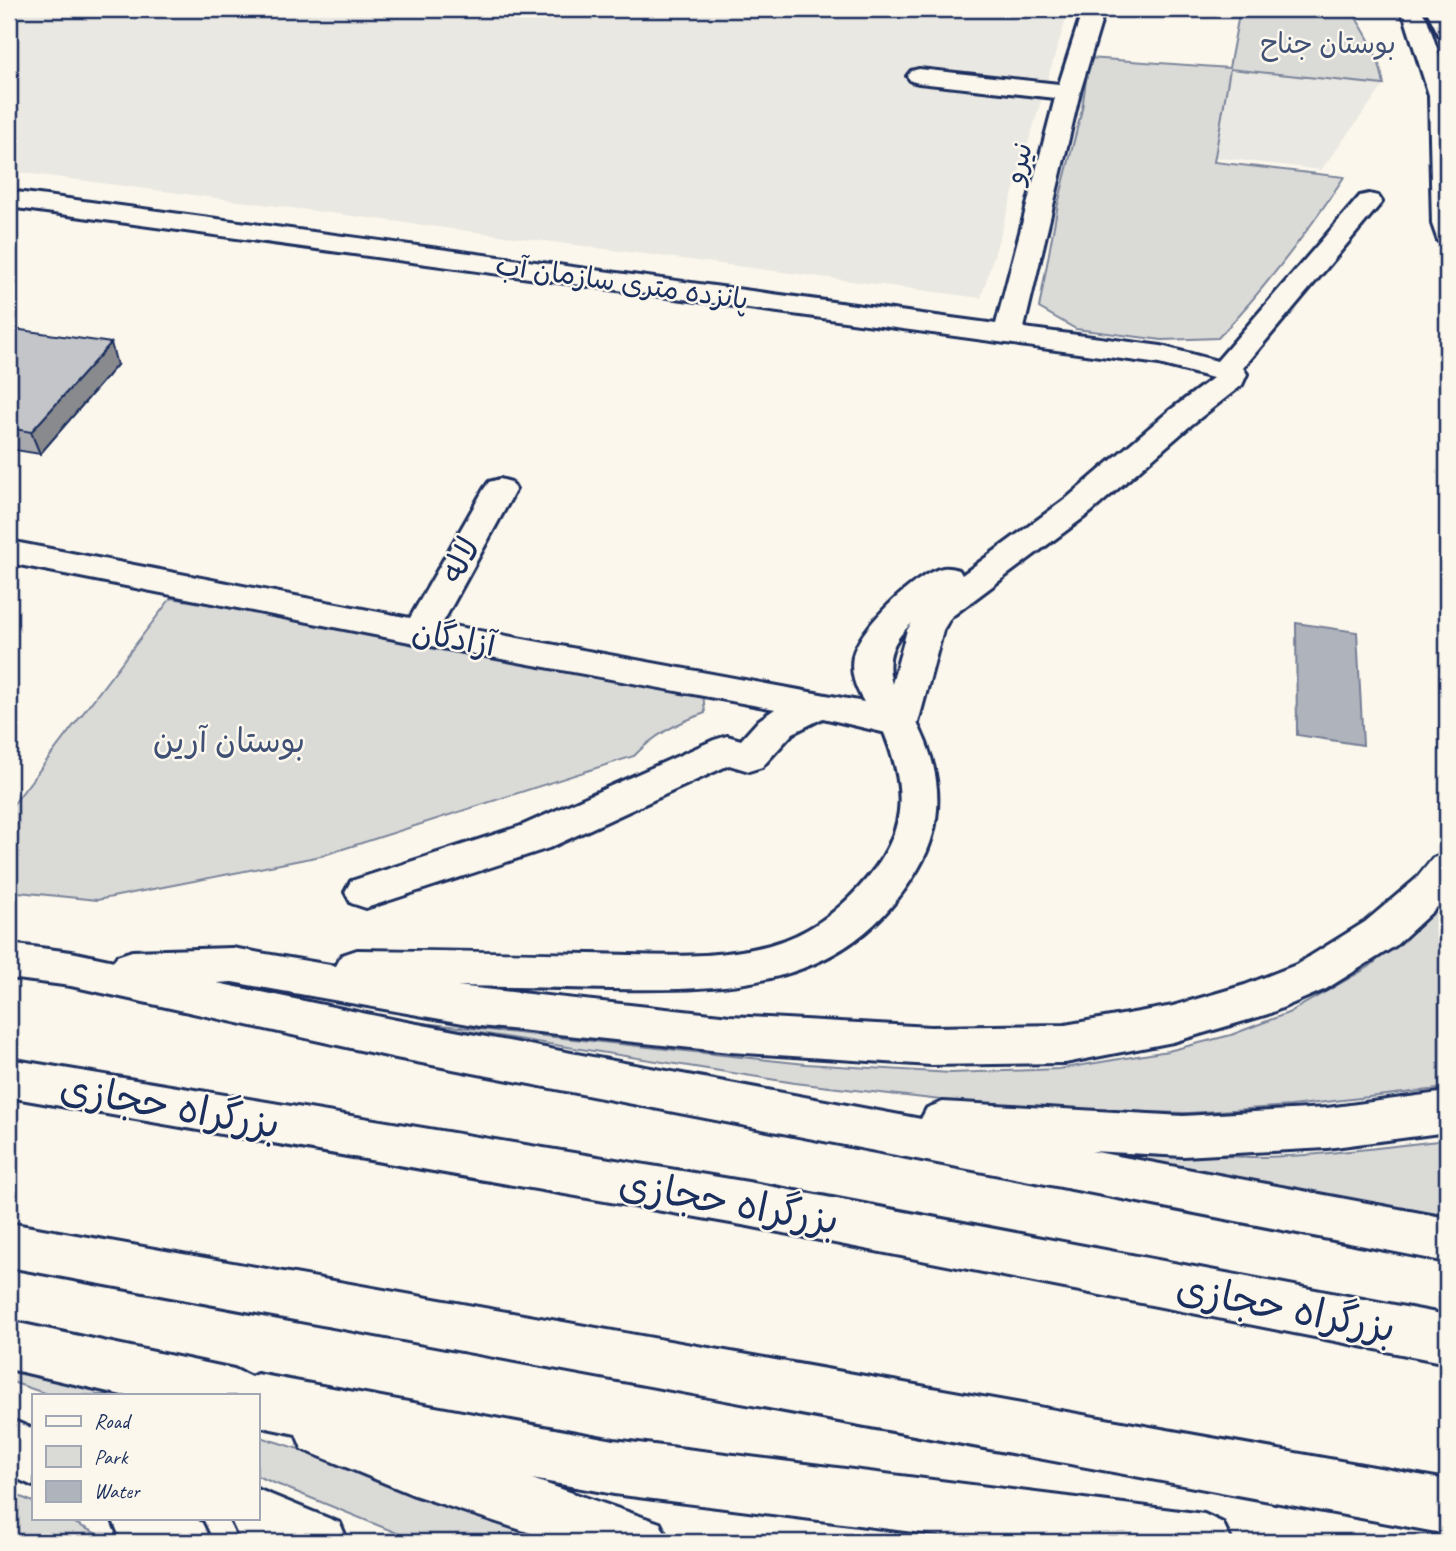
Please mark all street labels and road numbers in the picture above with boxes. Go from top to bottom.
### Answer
street label: نیرو [996,139,1040,189]
street label: پانزده متری سازمان آب [493,247,751,318]
street label: لاله [430,530,490,590]
street label: آزادگان [409,610,501,666]
street label: بزرگراه حجازی [56,1062,284,1150]
street label: بزرگراه حجازی [615,1158,843,1246]
street label: بزرگراه حجازی [1172,1262,1400,1354]

